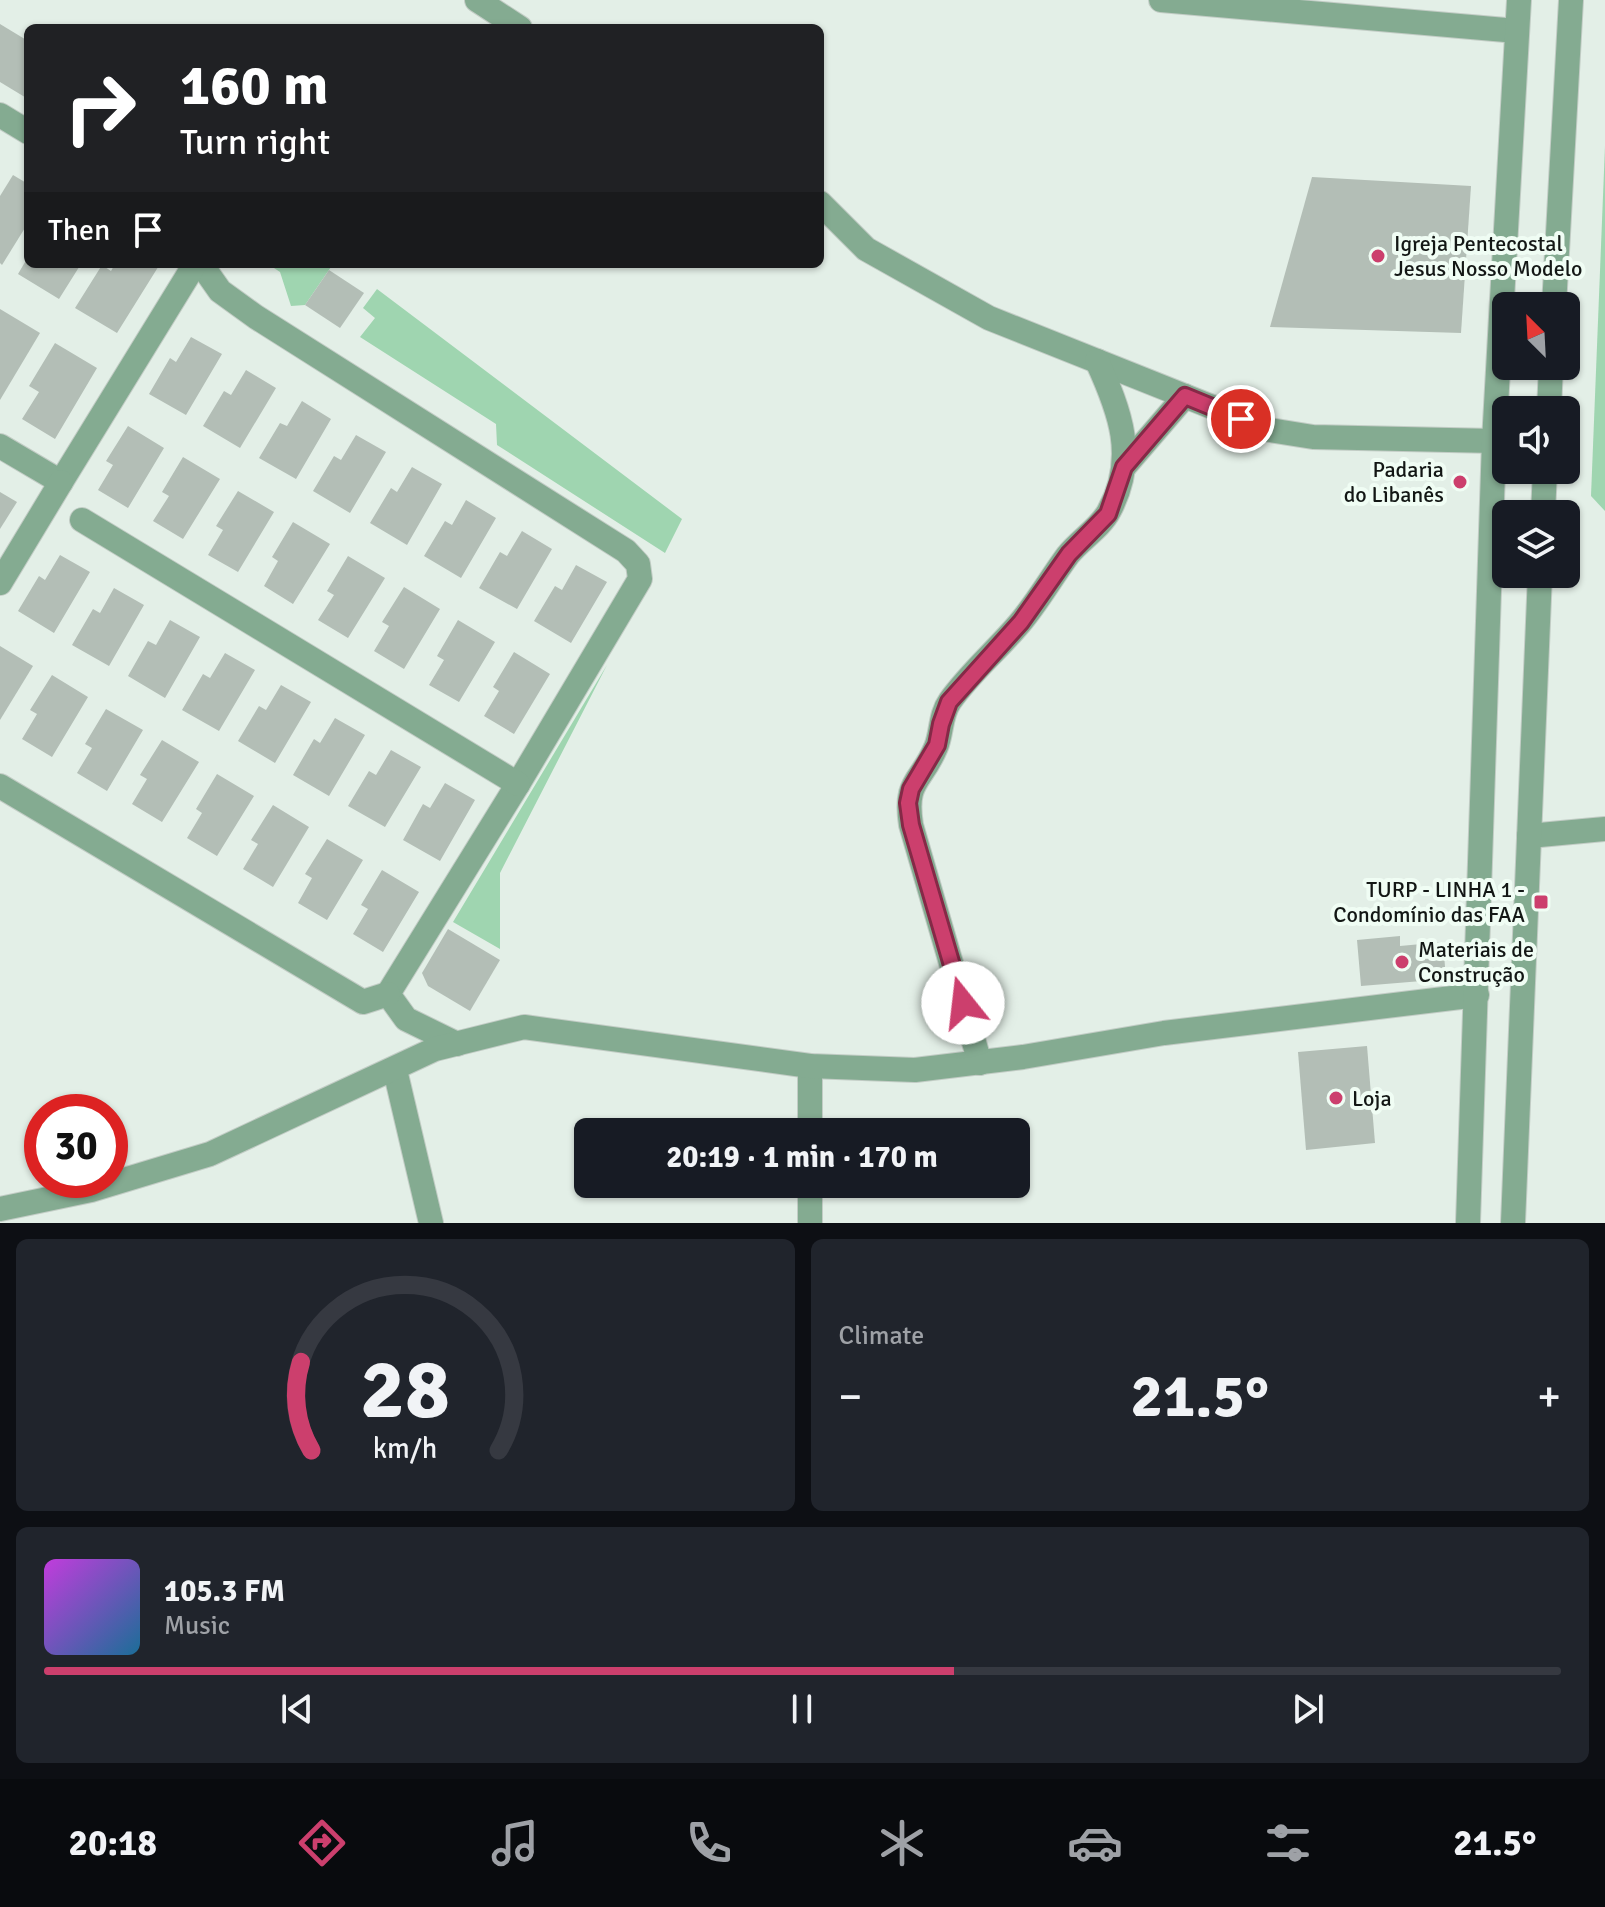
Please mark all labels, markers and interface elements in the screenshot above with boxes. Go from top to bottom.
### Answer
text: 160 m [180,51,328,120]
icon: right [48,56,152,160]
text: Turn right [180,120,330,165]
icon: arrive [126,208,170,252]
text: Then [48,212,110,249]
place label: Igreja Pentecostal Jesus Nosso Modelo [1394,230,1582,282]
marker: Igreja Pentecostal Jesus Nosso Modelo [1369,247,1387,265]
north arrow [1492,292,1580,380]
map controls [1492,292,1580,588]
pin [1207,385,1275,453]
button: sound [1492,396,1580,484]
icon: arrive [1219,397,1263,441]
place label: Padaria do Libanês [1344,456,1444,508]
marker: Padaria do Libanês [1451,473,1469,491]
button: layers [1492,500,1580,588]
place label: TURP - LINHA 1 - Condomínio das FAA [1333,876,1526,928]
marker: TURP - LINHA 1 - Condomínio das FAA [1532,893,1550,911]
place label: Materiais de Construção [1418,936,1534,988]
marker: Materiais de Construção [1393,953,1411,971]
position arrow [921,961,1005,1045]
place label: Loja [1352,1085,1392,1112]
marker: Loja [1327,1089,1345,1107]
speed limit sign: 30 [24,1094,128,1198]
text: 20:19 · 1 min · 170 m [666,1139,938,1176]
text: Climate [839,1320,924,1352]
text: 28 [360,1339,450,1441]
text: 21.5° [1131,1360,1269,1434]
text: − [839,1370,862,1424]
text: + [1537,1370,1561,1424]
text: km/h [373,1431,438,1466]
text: 105.3 FM [164,1573,285,1610]
text: Music [164,1610,230,1642]
icon: previous [275,1687,319,1731]
icon: pause [780,1687,824,1731]
icon: next [1286,1687,1330,1731]
icon: directions [294,1815,350,1871]
icon: music [487,1815,543,1871]
icon: phone [681,1815,737,1871]
icon: climate [874,1815,930,1871]
icon: car [1067,1815,1123,1871]
icon: filters [1260,1815,1316,1871]
text: 20:18 [69,1821,157,1866]
text: 21.5° [1453,1821,1536,1866]

